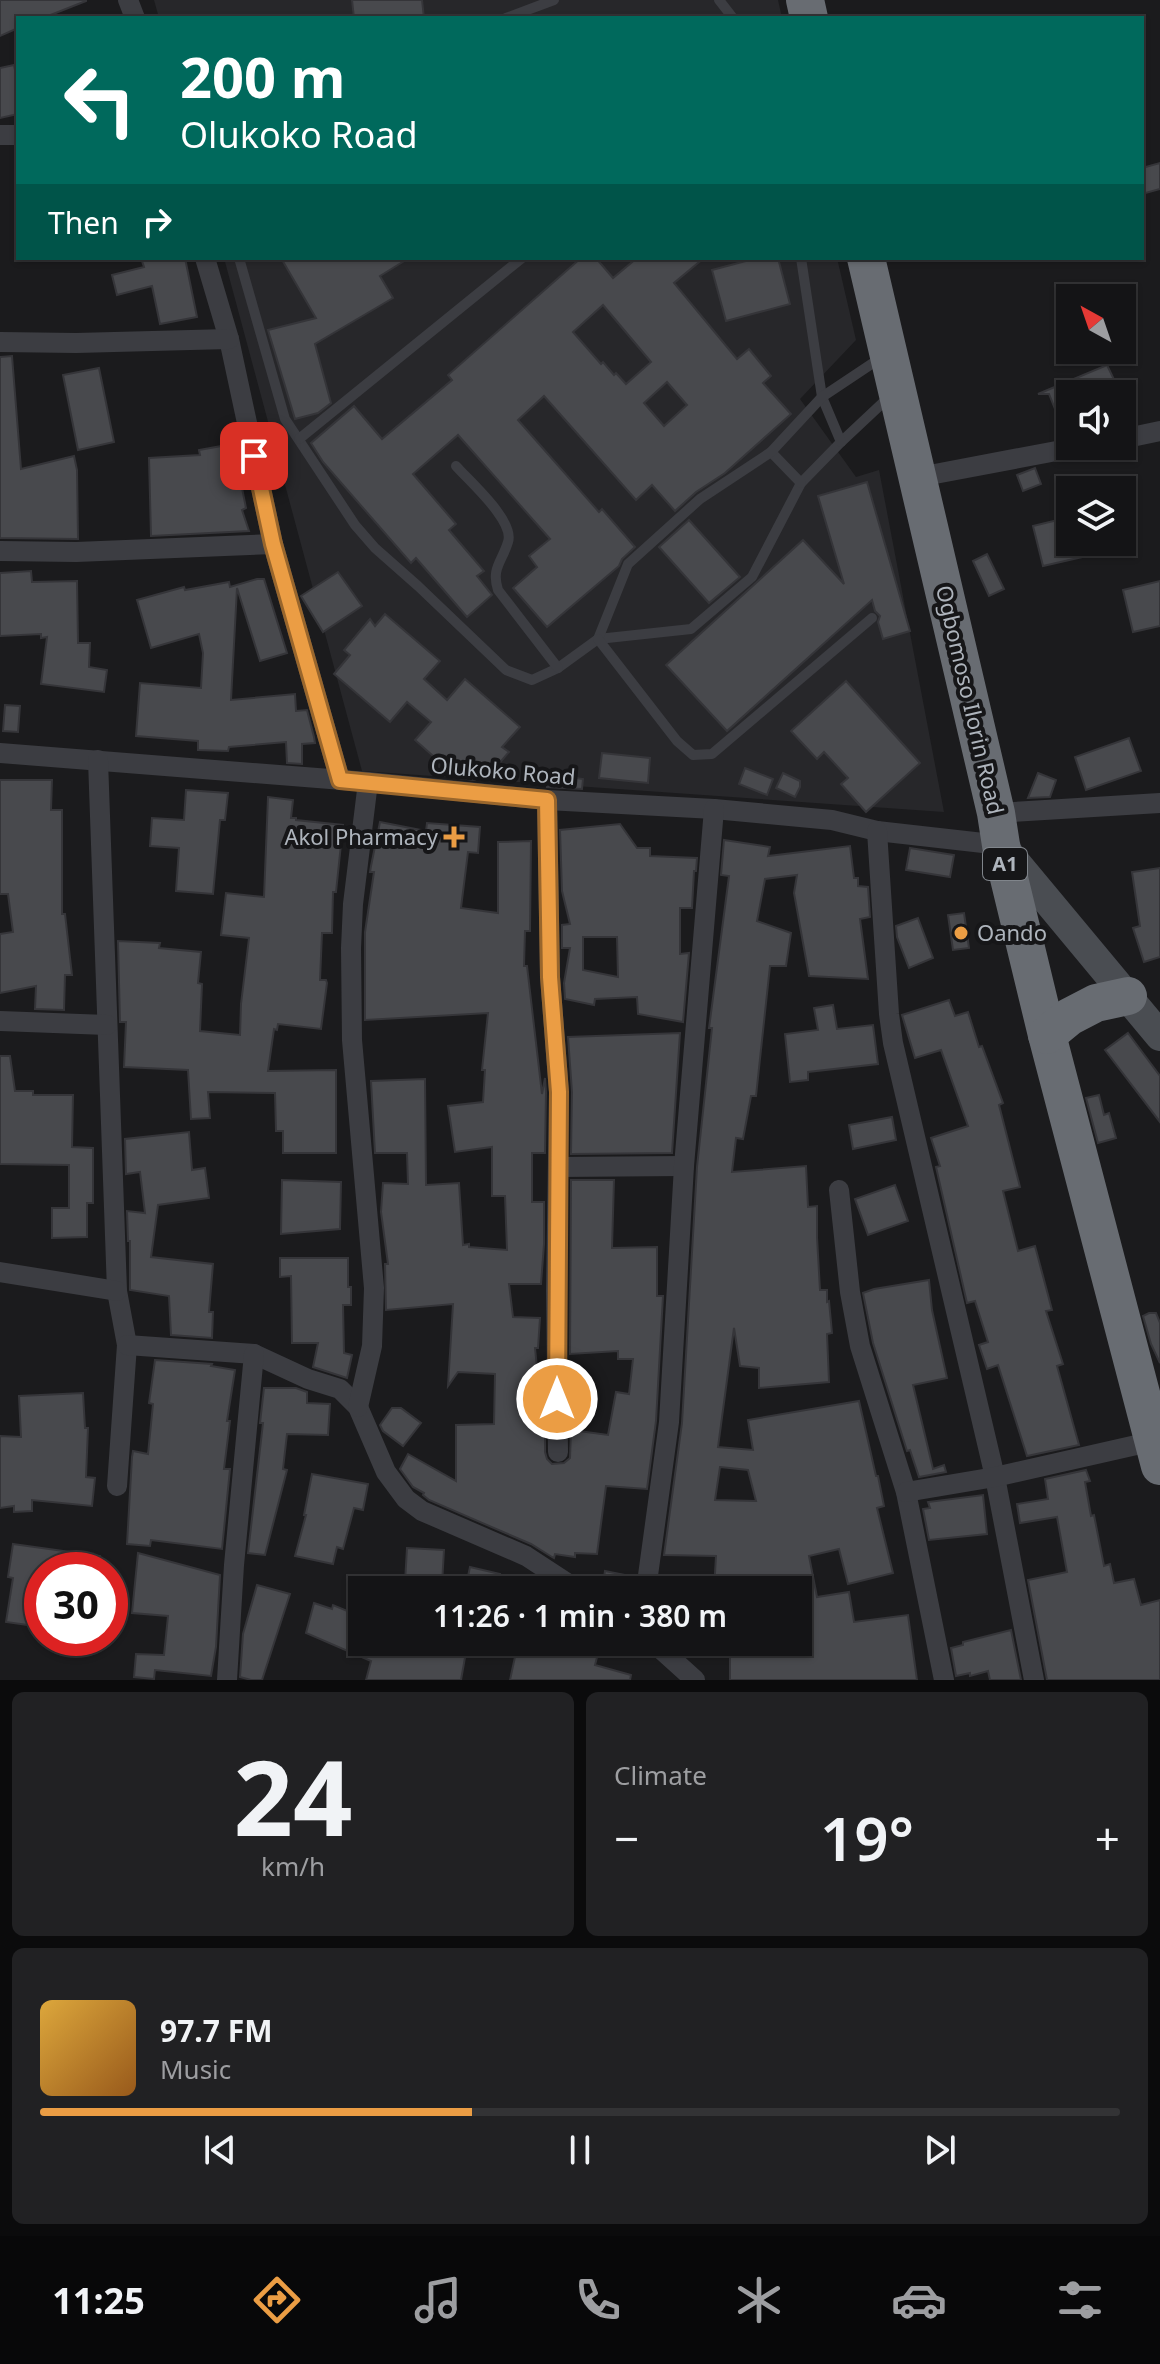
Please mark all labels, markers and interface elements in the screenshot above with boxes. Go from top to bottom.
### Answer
text: 200 m [180,38,345,114]
icon: left [48,48,152,152]
text: Olukoko Road [180,110,418,159]
icon: right [135,200,179,244]
text: Then [48,202,119,243]
north arrow [1056,284,1136,364]
map controls [1056,284,1136,556]
button: sound [1056,380,1136,460]
pin [220,422,288,490]
icon: arrive [232,434,276,478]
button: layers [1056,476,1136,556]
street label: Ogbomoso Ilorin Road [930,582,1012,817]
street label: Olukoko Road [429,749,577,791]
place label: Akol Pharmacy [284,821,439,851]
marker: Akol Pharmacy [445,828,463,846]
road number: A1 [983,848,1027,880]
place label: Oando [977,917,1047,947]
marker: Oando [952,924,970,942]
position arrow [515,1357,599,1441]
speed limit sign: 30 [24,1552,128,1656]
text: 11:26 · 1 min · 380 m [433,1595,727,1636]
text: 24 [234,1725,352,1866]
text: Climate [614,1757,707,1793]
text: 19° [820,1797,914,1879]
text: − [614,1808,639,1868]
text: + [1095,1808,1120,1868]
text: km/h [261,1848,325,1884]
text: 97.7 FM [160,2010,272,2051]
text: Music [160,2051,231,2087]
icon: previous [198,2128,242,2172]
icon: pause [558,2128,602,2172]
icon: next [918,2128,962,2172]
icon: directions [249,2272,305,2328]
icon: music [410,2272,466,2328]
icon: phone [570,2272,626,2328]
icon: climate [731,2272,787,2328]
icon: car [891,2272,947,2328]
icon: filters [1052,2272,1108,2328]
text: 11:25 [52,2276,145,2325]

